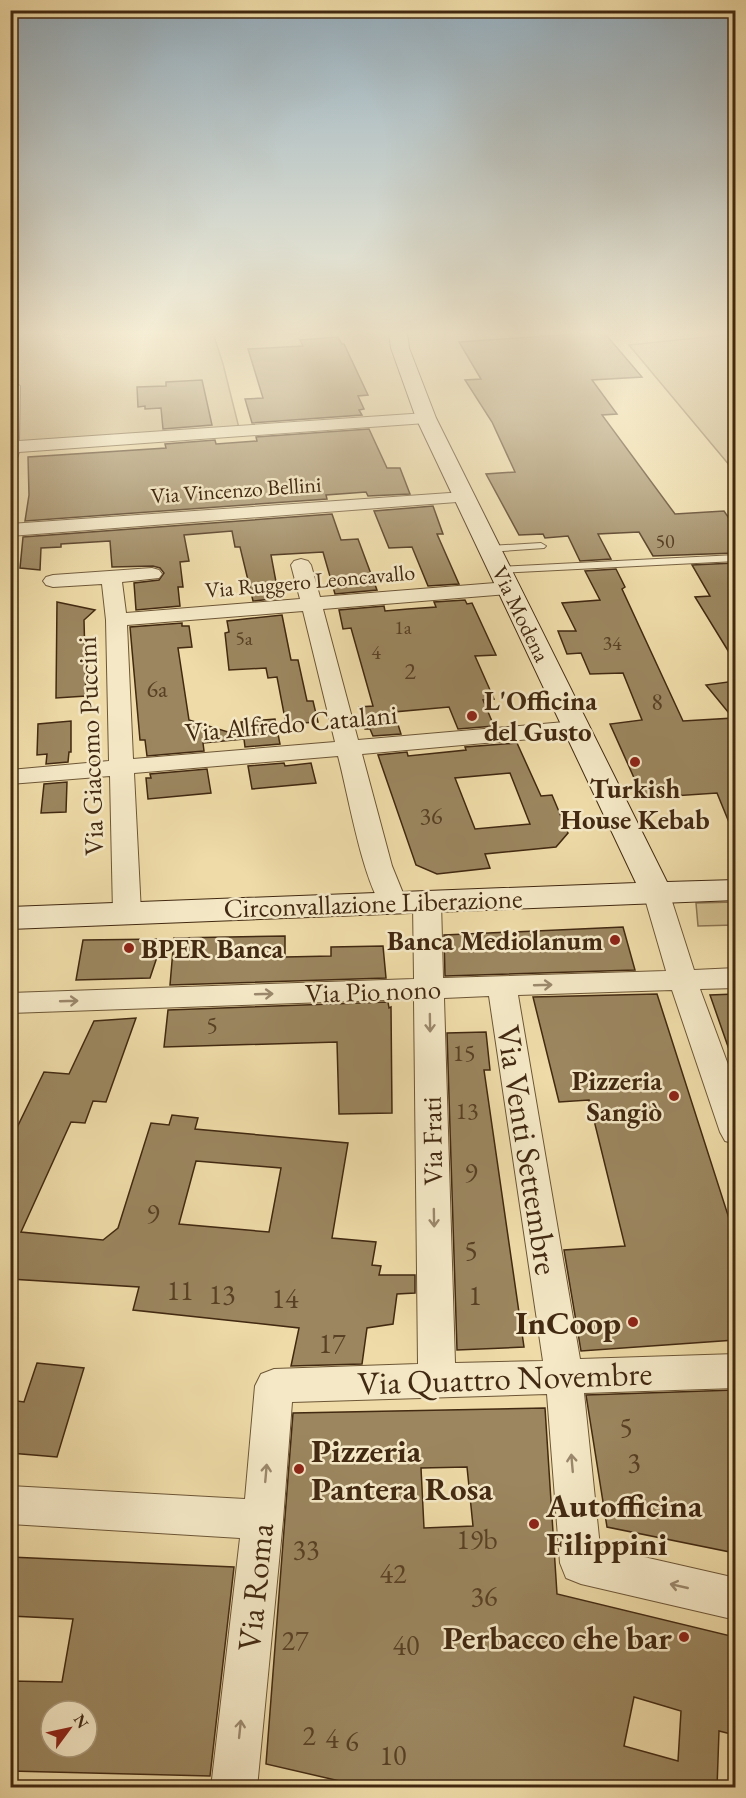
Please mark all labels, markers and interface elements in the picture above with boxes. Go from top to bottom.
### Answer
street label: Via Vincenzo Bellini [150,470,322,510]
house number: 50 [655,528,675,554]
street label: Via Ruggero Leoncavallo [204,557,416,605]
street label: Via Modena [485,561,557,667]
house number: 1a [394,614,412,640]
house number: 5a [235,625,253,651]
house number: 34 [602,630,622,656]
street label: Via Giacomo Puccini [69,636,111,856]
house number: 4 [371,639,381,665]
house number: 2 [404,655,416,686]
house number: 6a [146,673,168,704]
place label: L'Officina del Gusto [484,683,597,749]
house number: 8 [651,686,663,717]
street label: Via Alfredo Catalani [183,696,399,750]
marker: L'Officina del Gusto [465,709,479,723]
marker: Turkish House Kebab [628,755,642,769]
place label: Turkish House Kebab [560,771,710,837]
house number: 36 [419,800,443,831]
street label: Circonvallazione Liberazione [223,880,523,926]
place label: Banca Mediolanum [387,923,603,958]
place label: BPER Banca [141,931,283,966]
marker: Banca Mediolanum [608,933,622,947]
marker: BPER Banca [122,941,136,955]
street label: Via Pio nono [304,971,442,1011]
one-way arrow [532,980,552,991]
one-way arrow [253,989,273,1000]
one-way arrow [58,995,78,1006]
house number: 5 [206,1009,218,1040]
one-way arrow [424,1013,435,1033]
street label: Via Venti Settembre [487,1022,569,1278]
house number: 15 [452,1037,476,1068]
place label: Pizzeria Sangiò [572,1063,662,1129]
marker: Pizzeria Sangiò [667,1089,681,1103]
house number: 13 [455,1095,479,1126]
street label: Via Frati [414,1096,450,1186]
house number: 9 [464,1154,478,1190]
house number: 9 [146,1195,160,1231]
one-way arrow [428,1208,439,1228]
house number: 5 [464,1232,478,1268]
house number: 11 [167,1272,193,1308]
house number: 13 [209,1276,235,1312]
house number: 1 [468,1277,482,1313]
house number: 14 [272,1280,299,1316]
place label: InCoop [516,1301,621,1344]
marker: InCoop [626,1315,640,1329]
house number: 17 [319,1325,346,1361]
street label: Via Quattro Novembre [357,1351,653,1405]
house number: 5 [619,1409,633,1445]
place label: Pizzeria Pantera Rosa [311,1429,493,1510]
house number: 3 [627,1444,641,1480]
one-way arrow [566,1454,577,1474]
marker: Pizzeria Pantera Rosa [292,1462,306,1476]
one-way arrow [261,1463,272,1483]
place label: Autofficina Filippini [545,1484,703,1565]
marker: Autofficina Filippini [527,1517,541,1531]
street label: Via Roma [227,1520,283,1653]
house number: 19b [456,1521,498,1557]
house number: 33 [293,1531,319,1567]
house number: 42 [380,1555,407,1591]
house number: 36 [471,1578,497,1614]
one-way arrow [669,1580,688,1592]
place label: Perbacco che bar [443,1616,672,1659]
house number: 27 [282,1622,309,1658]
house number: 40 [393,1627,419,1663]
marker: Perbacco che bar [677,1630,691,1644]
north arrow [39,1699,99,1759]
text: N [69,1710,94,1732]
house number: 2 [302,1717,316,1753]
one-way arrow [235,1720,246,1740]
house number: 4 [325,1720,339,1756]
house number: 6 [345,1723,359,1759]
house number: 10 [380,1737,406,1773]

